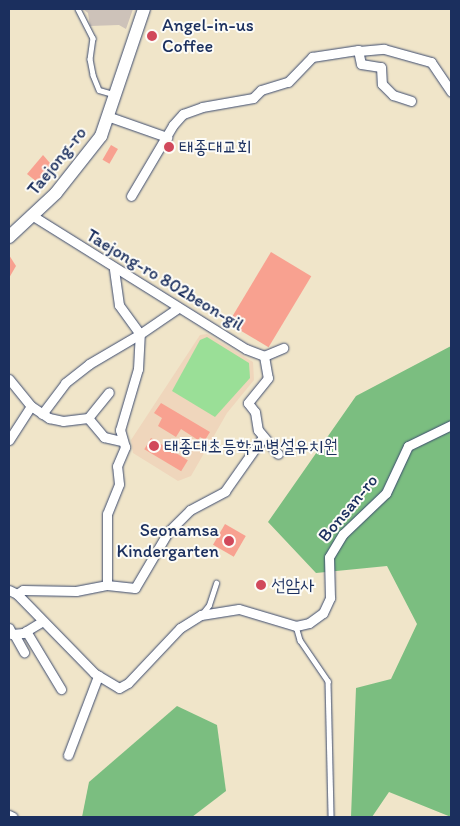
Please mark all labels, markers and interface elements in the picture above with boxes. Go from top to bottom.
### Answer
place label: Angel-in-us Coffee [162,15,254,58]
marker: Angel-in-us Coffee [146,30,158,42]
street label: Taejong-ro [23,122,91,200]
place label: 태종대교회 [179,136,251,158]
marker: 태종대교회 [163,141,175,153]
street label: Taejong-ro 802beon-gil [83,225,247,335]
place label: 태종대초등학교병설유치원 [164,435,338,457]
marker: 태종대초등학교병설유치원 [148,440,160,452]
street label: Bonsan-ro [314,470,382,546]
place label: Seonamsa Kindergarten [117,520,219,562]
marker: Seonamsa Kindergarten [223,535,235,547]
place label: 선암사 [271,574,314,596]
marker: 선암사 [255,579,267,591]

